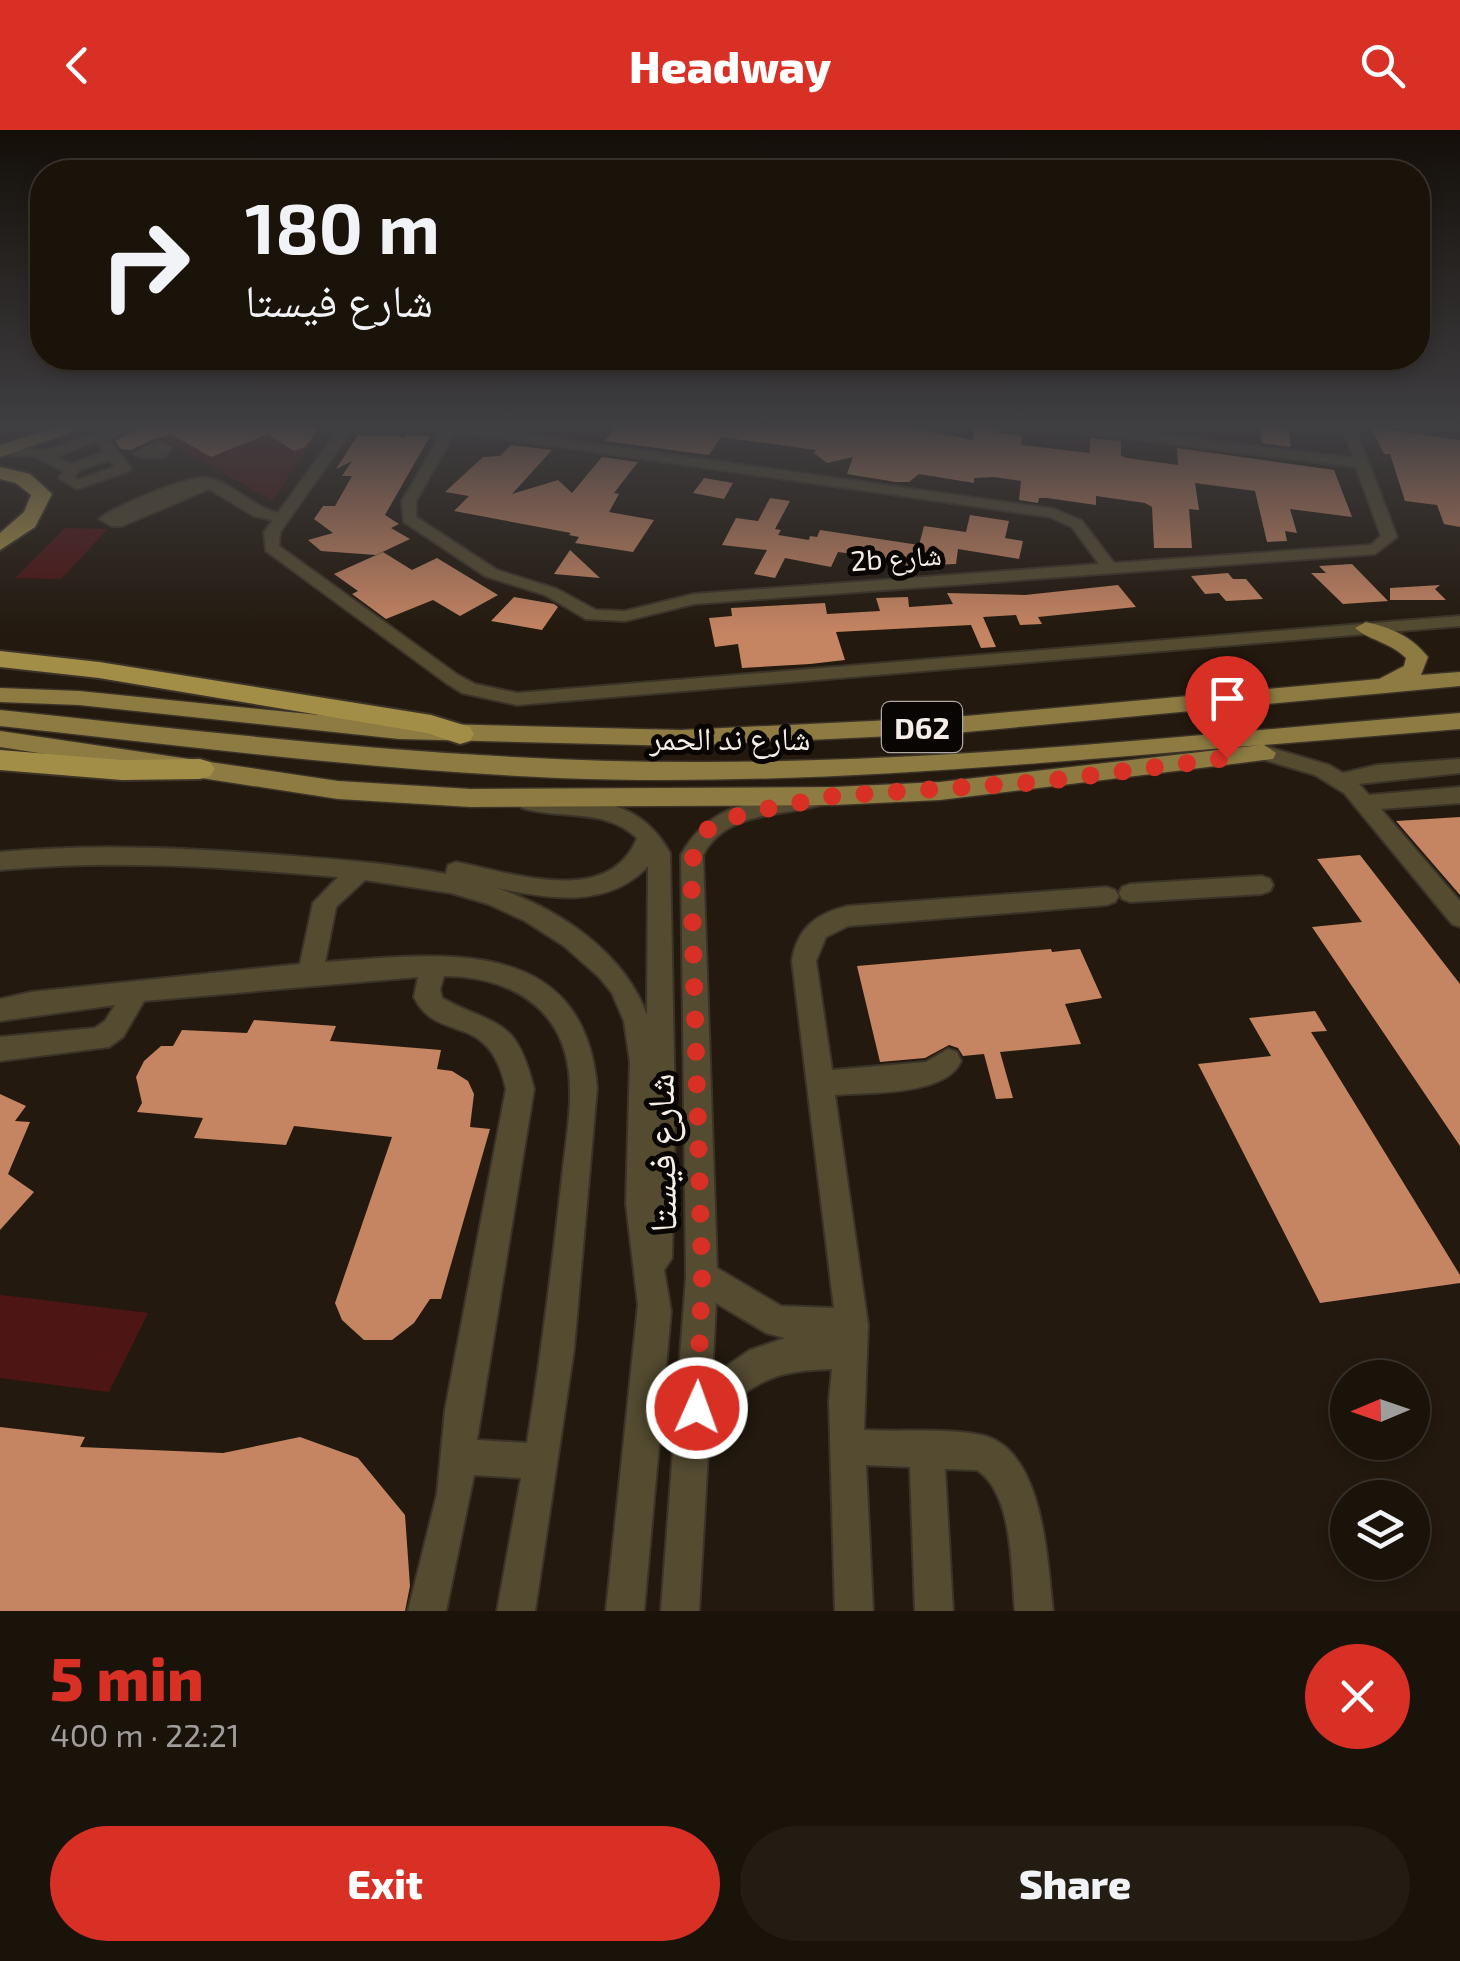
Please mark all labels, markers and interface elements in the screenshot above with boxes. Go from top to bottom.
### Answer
icon: back [50,38,105,93]
text: Headway [629,38,831,92]
icon: search [1355,38,1410,93]
text: 180 m [245,184,440,268]
icon: right [80,200,210,330]
text: شارع فيستا [245,272,433,326]
street label: 2b شارع [849,537,943,579]
pin [1185,656,1270,759]
icon: arrive [1200,671,1255,726]
road number: D62 [882,702,962,752]
street label: شارع ند الحمر [649,718,810,759]
street label: شارع فيستا [636,1073,687,1233]
position arrow [645,1356,749,1460]
north arrow [1330,1360,1430,1460]
map controls [1330,1360,1430,1580]
button: layers [1330,1480,1430,1580]
text: 5 min [50,1641,204,1713]
button: close [1305,1644,1410,1749]
text: 400 m · 22:21 [50,1715,240,1753]
button: Exit [50,1826,720,1941]
button: Share [740,1826,1410,1941]

